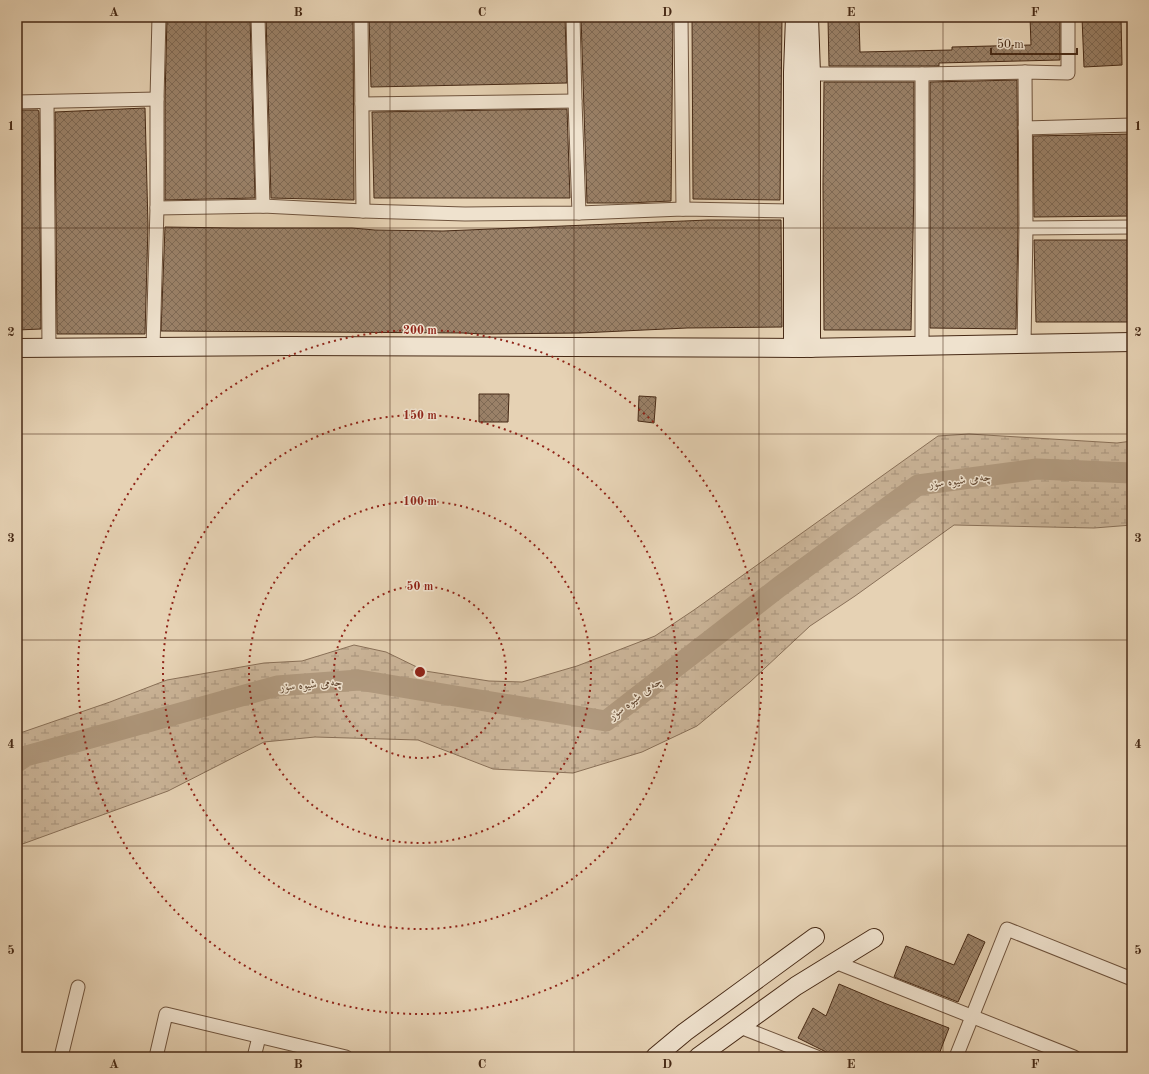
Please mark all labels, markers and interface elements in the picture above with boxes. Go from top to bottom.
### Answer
text: A [109,6,119,19]
text: B [293,6,303,19]
text: C [478,6,486,19]
text: D [662,6,672,19]
text: E [847,6,856,19]
text: F [1031,6,1040,19]
scale bar [991,30,1077,56]
text: 50 m [997,38,1024,51]
text: 1 [7,120,15,133]
text: 1 [1134,120,1142,133]
text: 200 m [403,325,437,337]
text: 2 [7,326,15,339]
text: 2 [1134,326,1142,339]
text: 150 m [403,409,437,422]
water label: چەمی شیوە سۆر [927,471,992,493]
text: 100 m [403,496,437,508]
text: 3 [7,532,15,545]
text: 3 [1134,532,1142,545]
text: 50 m [407,580,434,593]
centre of rings [413,665,427,679]
water label: چەمی شیوە سۆر [606,675,666,725]
water label: چەمی شیوە سۆر [278,676,343,696]
text: 4 [7,738,15,751]
text: 4 [1134,738,1142,751]
text: 5 [7,944,15,957]
text: 5 [1134,944,1142,957]
text: A [109,1058,119,1071]
text: B [293,1058,303,1071]
text: C [478,1058,486,1071]
text: D [662,1058,672,1071]
text: E [847,1058,856,1071]
text: F [1031,1058,1040,1071]

